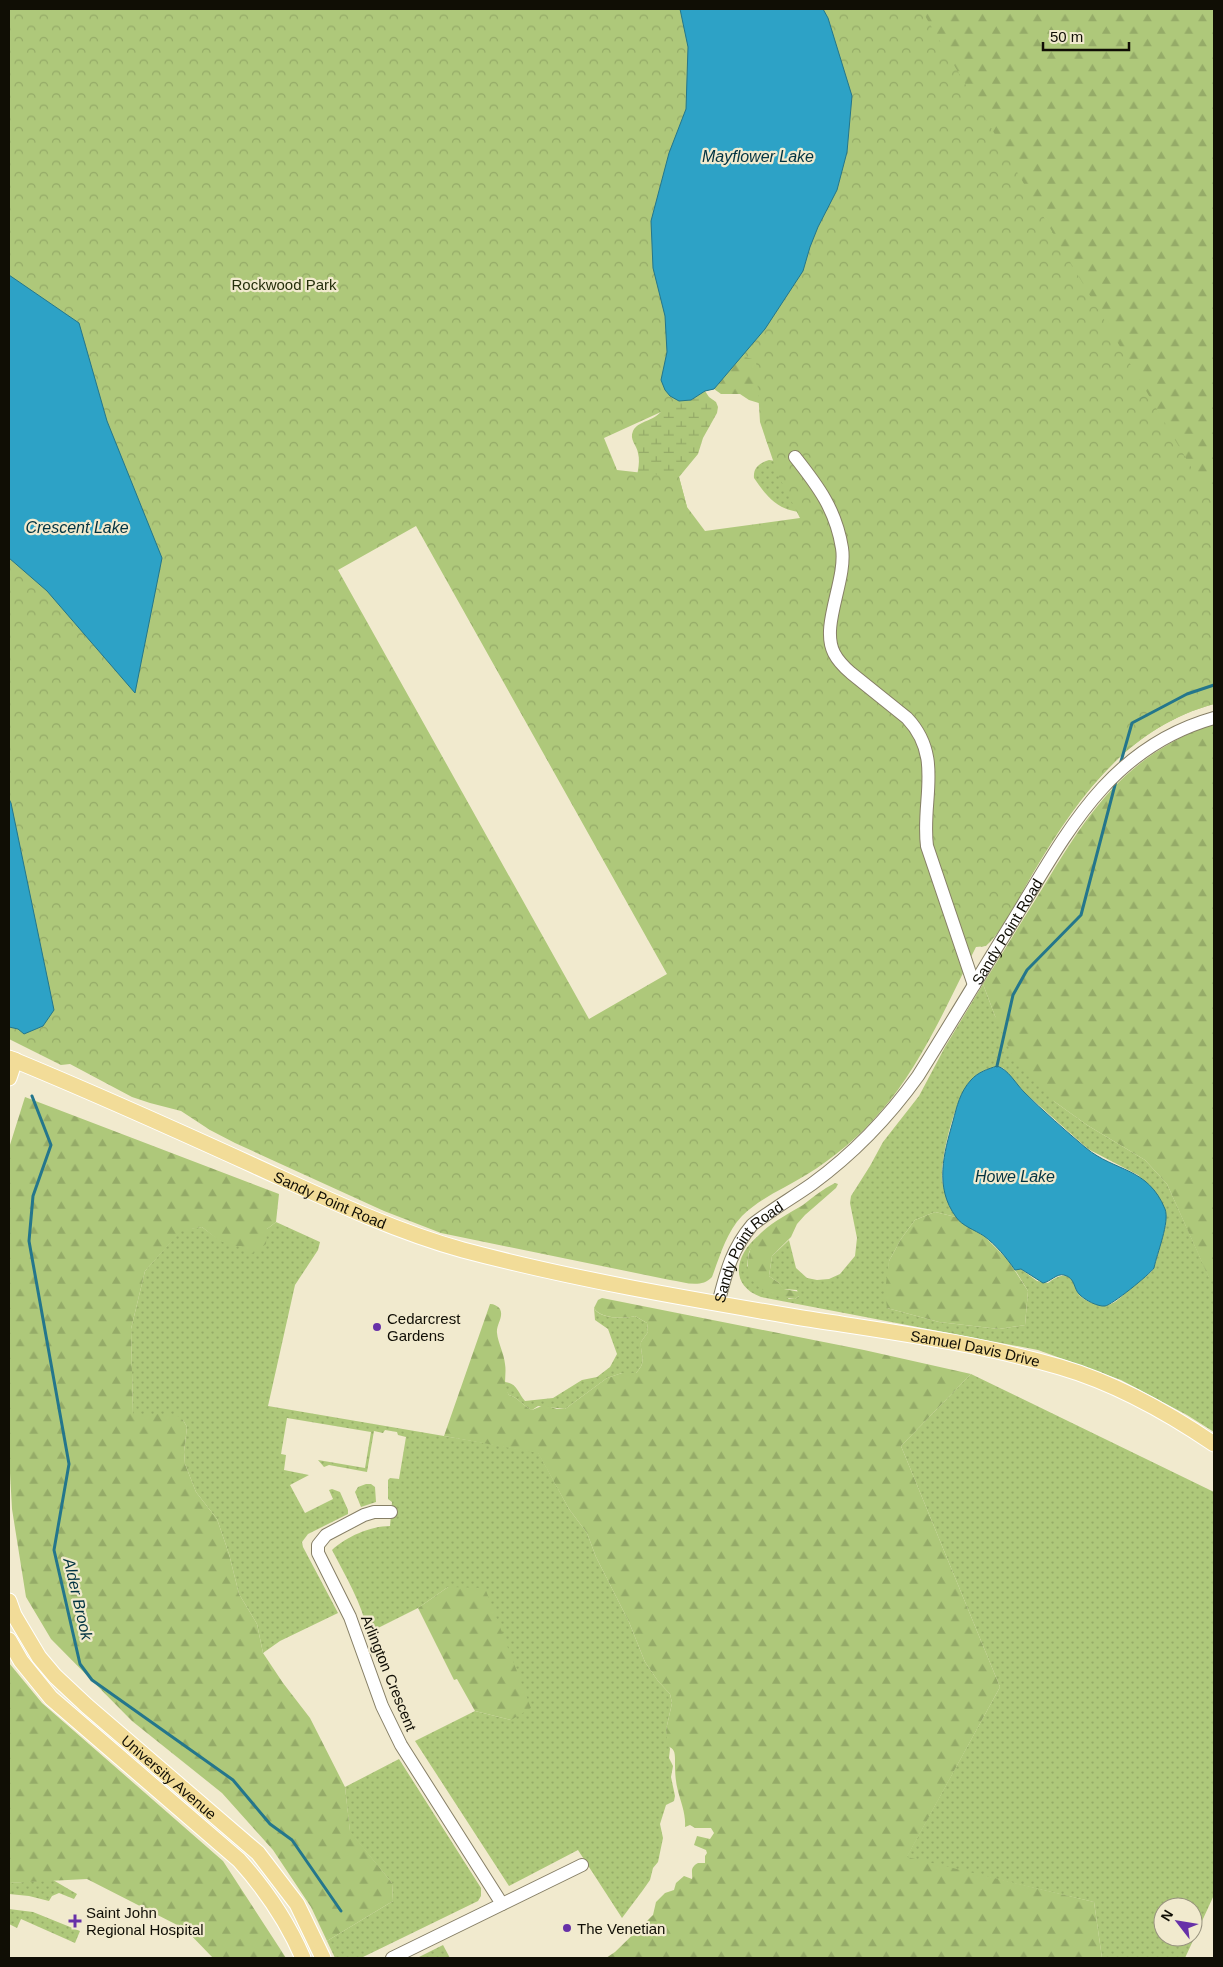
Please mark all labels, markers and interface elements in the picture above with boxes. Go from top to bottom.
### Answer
scale bar [1043,20,1129,52]
text: 50 m [1050,28,1083,45]
water label: Mayflower Lake [702,148,814,165]
park label: Rockwood Park [231,276,337,293]
water label: Crescent Lake [25,519,129,536]
street label: Sandy Point Road [968,875,1045,988]
street label: Sandy Point Road [271,1167,389,1232]
water label: Howe Lake [975,1168,1055,1185]
street label: Sandy Point Road [710,1197,786,1304]
place label: Cedarcrest Gardens [387,1310,461,1344]
marker: Cedarcrest Gardens [371,1321,383,1333]
street label: Samuel Davis Drive [909,1326,1042,1370]
water label: Alder Brook [60,1555,96,1643]
street label: Arlington Crescent [358,1613,420,1734]
street label: University Avenue [118,1731,220,1822]
north arrow [1153,1897,1203,1947]
place label: Saint John Regional Hospital [86,1904,204,1938]
text: N [1157,1907,1176,1924]
marker: Saint John Regional Hospital [68,1914,82,1928]
place label: The Venetian [577,1920,665,1937]
marker: The Venetian [561,1922,573,1934]

